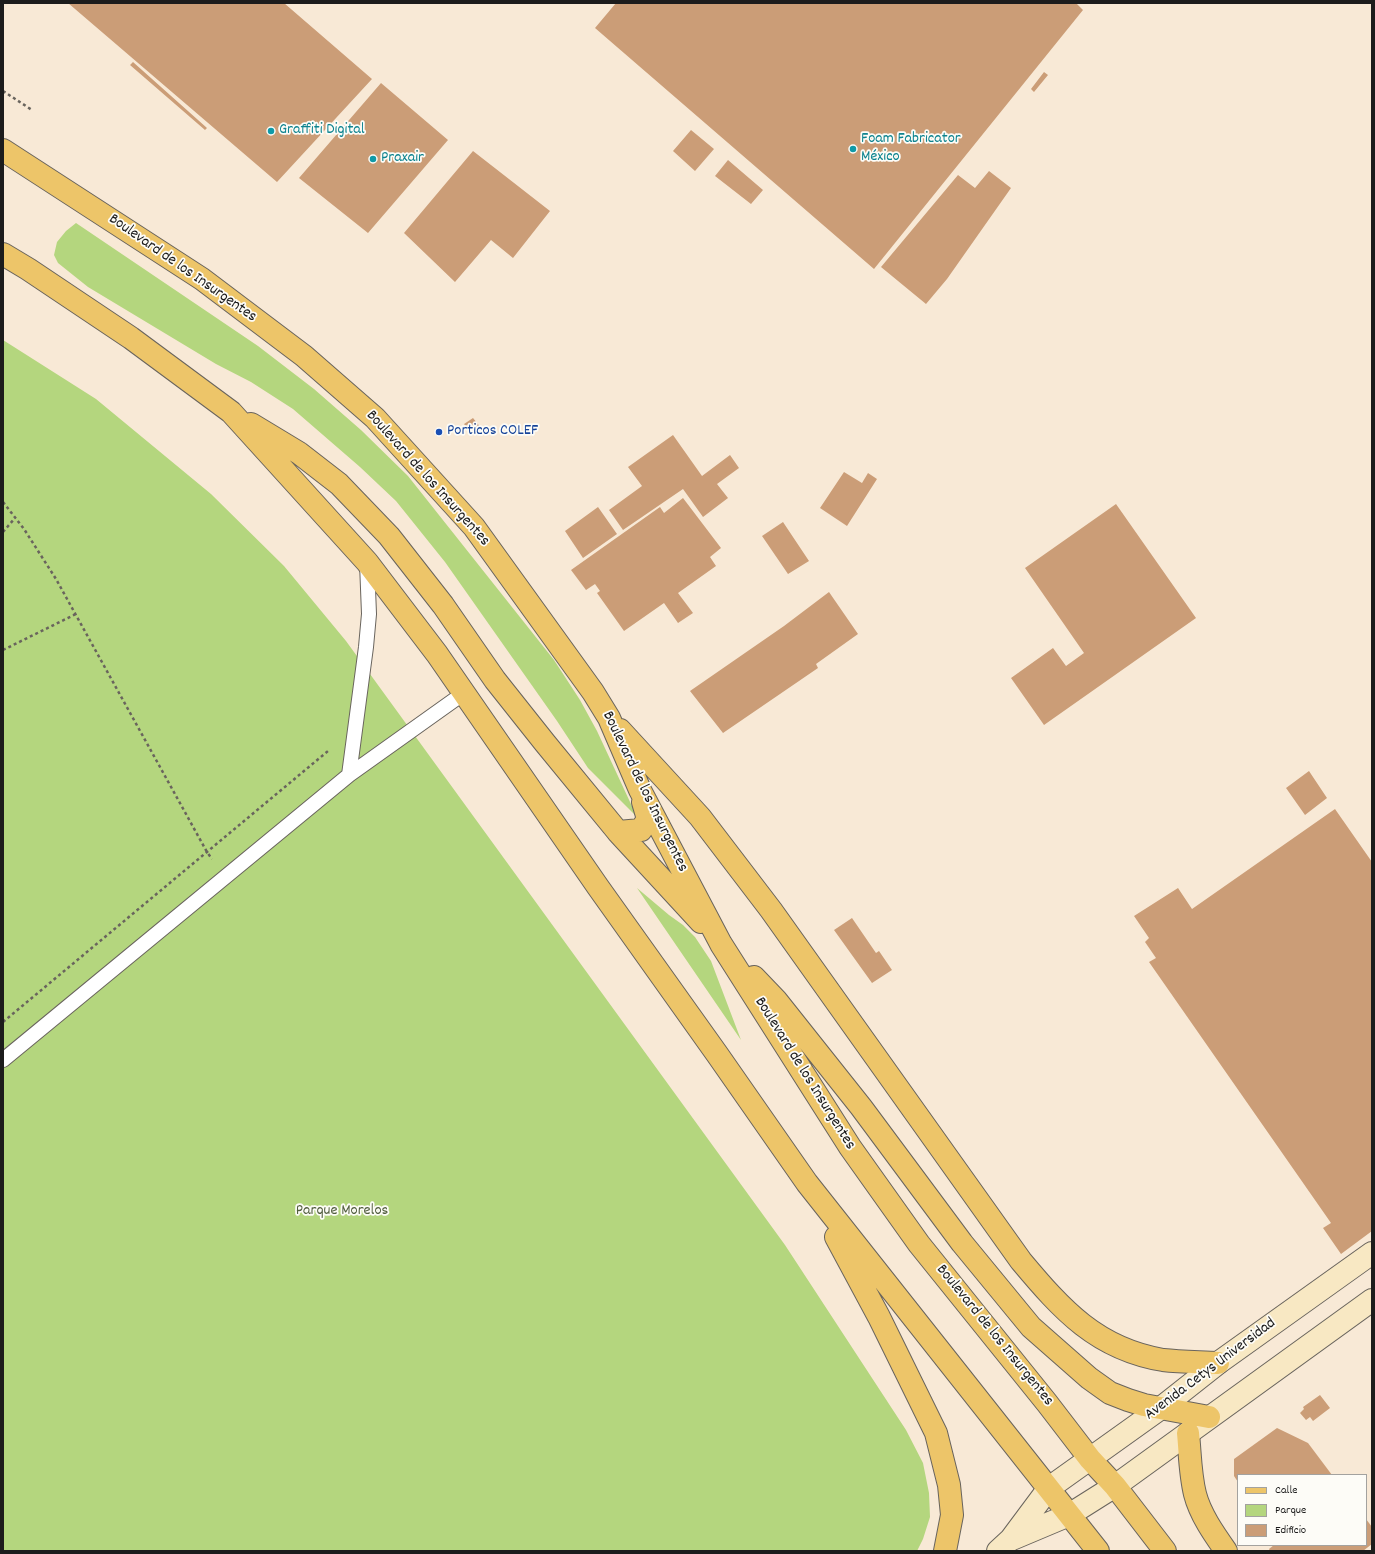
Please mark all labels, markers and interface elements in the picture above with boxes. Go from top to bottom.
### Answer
place label: Graffiti Digital [279,121,365,141]
marker: Graffiti Digital [266,126,276,136]
place label: Foam Fabricator México [861,130,961,168]
marker: Foam Fabricator México [848,144,858,154]
place label: Praxair [381,149,424,169]
marker: Praxair [368,154,378,164]
street label: Boulevard de los Insurgentes [104,211,260,327]
street label: Boulevard de los Insurgentes [361,407,493,551]
place label: Porticos COLEF [447,422,538,442]
marker: Porticos COLEF [434,427,444,437]
street label: Boulevard de los Insurgentes [597,709,691,875]
street label: Boulevard de los Insurgentes [749,994,859,1154]
park label: Parque Morelos [296,1202,388,1222]
street label: Boulevard de los Insurgentes [931,1261,1057,1411]
street label: Avenida Cetys Universidad [1142,1314,1280,1426]
legend [1237,1474,1367,1546]
text: Calle [1275,1482,1298,1499]
text: Parque [1275,1502,1306,1519]
text: Edificio [1275,1522,1306,1539]

